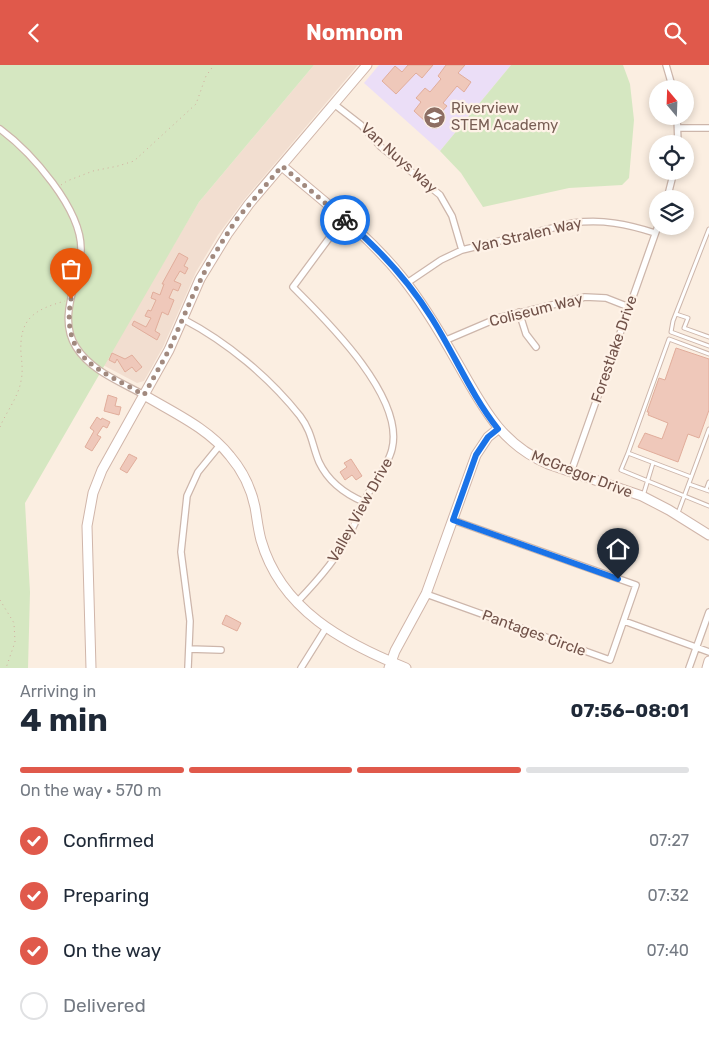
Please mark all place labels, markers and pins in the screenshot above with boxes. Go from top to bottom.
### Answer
place label: Riverview STEM Academy [451,99,558,134]
school or university icon: Riverview STEM Academy [423,105,447,129]
pin [50,248,92,299]
pin [597,528,639,579]

